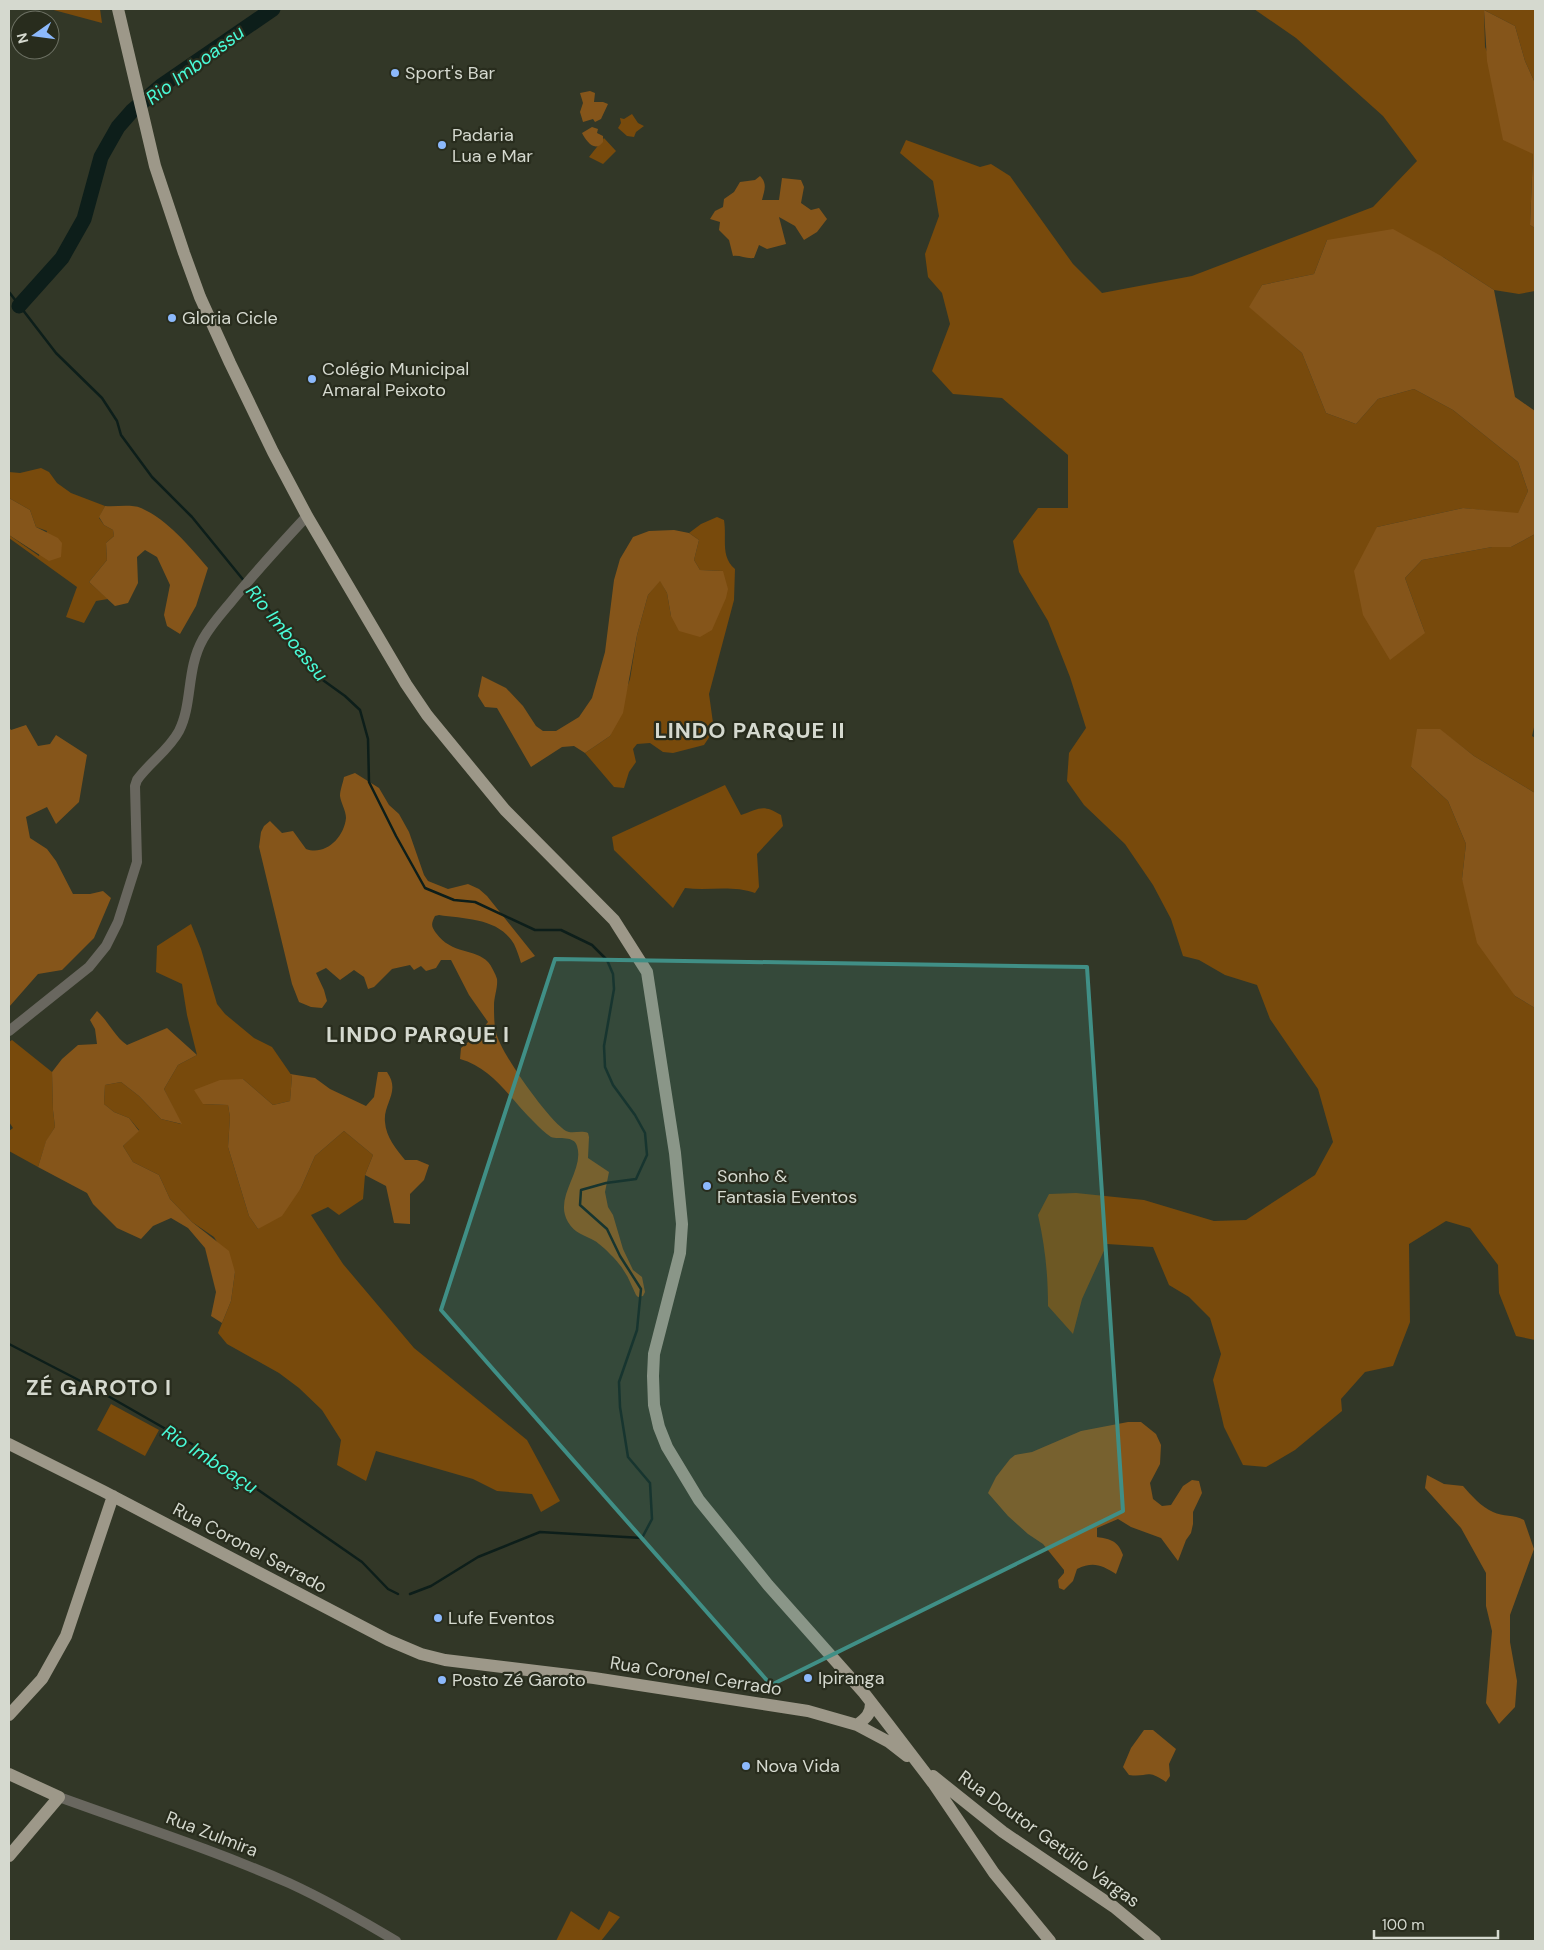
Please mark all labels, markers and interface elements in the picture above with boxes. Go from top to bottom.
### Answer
north arrow [10,10,60,60]
water label: Rio Imboassu [141,20,250,110]
text: N [12,31,32,45]
place label: Sport's Bar [405,61,495,85]
marker: Sport's Bar [389,67,401,79]
place label: Padaria Lua e Mar [452,123,533,168]
marker: Padaria Lua e Mar [436,139,448,151]
place label: Gloria Cicle [182,306,278,330]
marker: Gloria Cicle [166,312,178,324]
place label: Colégio Municipal Amaral Peixoto [322,357,469,402]
marker: Colégio Municipal Amaral Peixoto [306,373,318,385]
water label: Rio Imboassu [240,579,334,687]
district label: LINDO PARQUE II [655,716,845,745]
district label: LINDO PARQUE I [326,1020,510,1049]
place label: Sonho & Fantasia Eventos [717,1164,857,1209]
marker: Sonho & Fantasia Eventos [701,1180,713,1192]
district label: ZÉ GAROTO I [26,1373,172,1402]
water label: Rio Imboaçu [157,1419,263,1499]
street label: Rua Coronel Serrado [169,1497,331,1599]
place label: Lufe Eventos [448,1606,555,1630]
marker: Lufe Eventos [432,1612,444,1624]
street label: Rua Coronel Cerrado [608,1651,784,1701]
place label: Ipiranga [818,1666,884,1690]
place label: Posto Zé Garoto [452,1668,586,1692]
marker: Ipiranga [802,1672,814,1684]
marker: Posto Zé Garoto [436,1674,448,1686]
place label: Nova Vida [756,1754,840,1778]
marker: Nova Vida [740,1760,752,1772]
street label: Rua Doutor Getúlio Vargas [953,1765,1145,1913]
street label: Rua Zulmira [163,1806,261,1862]
scale bar [1374,1908,1498,1940]
text: 100 m [1382,1915,1425,1935]

